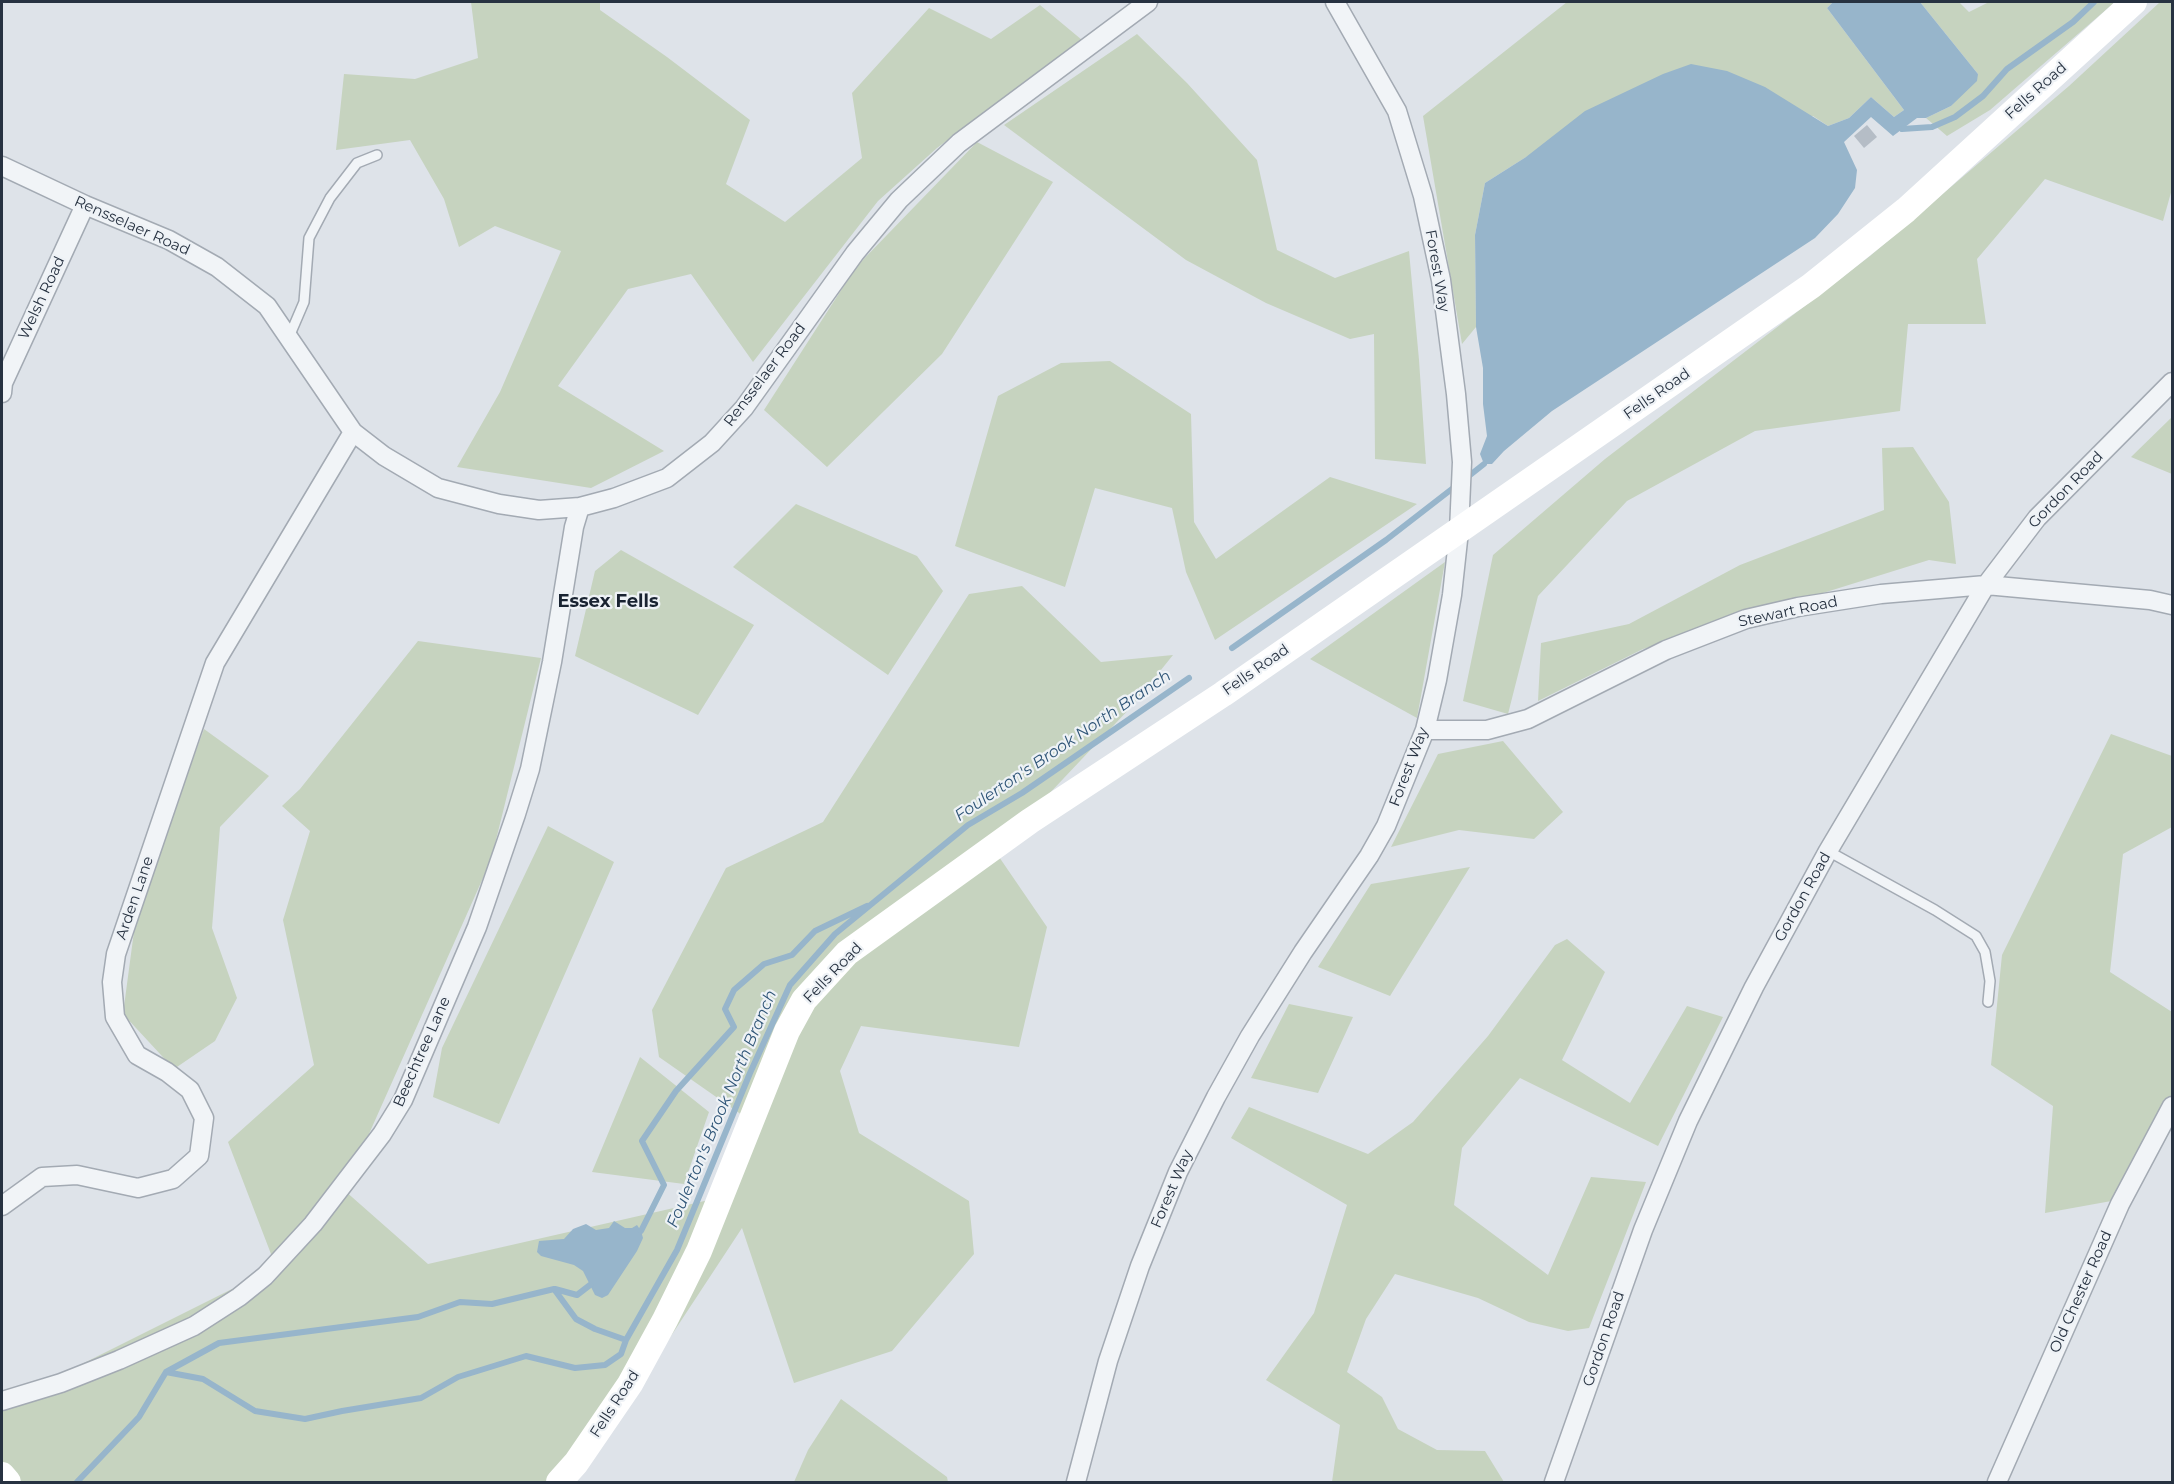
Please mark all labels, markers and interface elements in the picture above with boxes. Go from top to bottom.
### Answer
street label: Fells Road [2001,59,2071,123]
street label: Rensselaer Road [71,192,193,260]
street label: Forest Way [1421,228,1453,314]
street label: Welsh Road [15,254,69,342]
street label: Rensselaer Road [720,320,810,430]
street label: Fells Road [1620,365,1694,423]
street label: Gordon Road [2025,448,2107,532]
district label: Essex Fells [557,591,659,613]
street label: Stewart Road [1737,593,1839,631]
street label: Fells Road [1219,641,1293,699]
water label: Foulerton's Brook North Branch [951,666,1175,826]
street label: Forest Way [1386,725,1432,809]
street label: Gordon Road [1771,849,1835,945]
street label: Arden Lane [112,854,158,942]
street label: Fells Road [800,939,866,1007]
water label: Foulerton's Brook North Branch [663,987,781,1231]
street label: Beechtree Lane [390,994,454,1110]
street label: Forest Way [1147,1147,1197,1231]
street label: Old Chester Road [2046,1228,2116,1356]
street label: Gordon Road [1579,1289,1629,1389]
street label: Fells Road [587,1367,643,1441]

